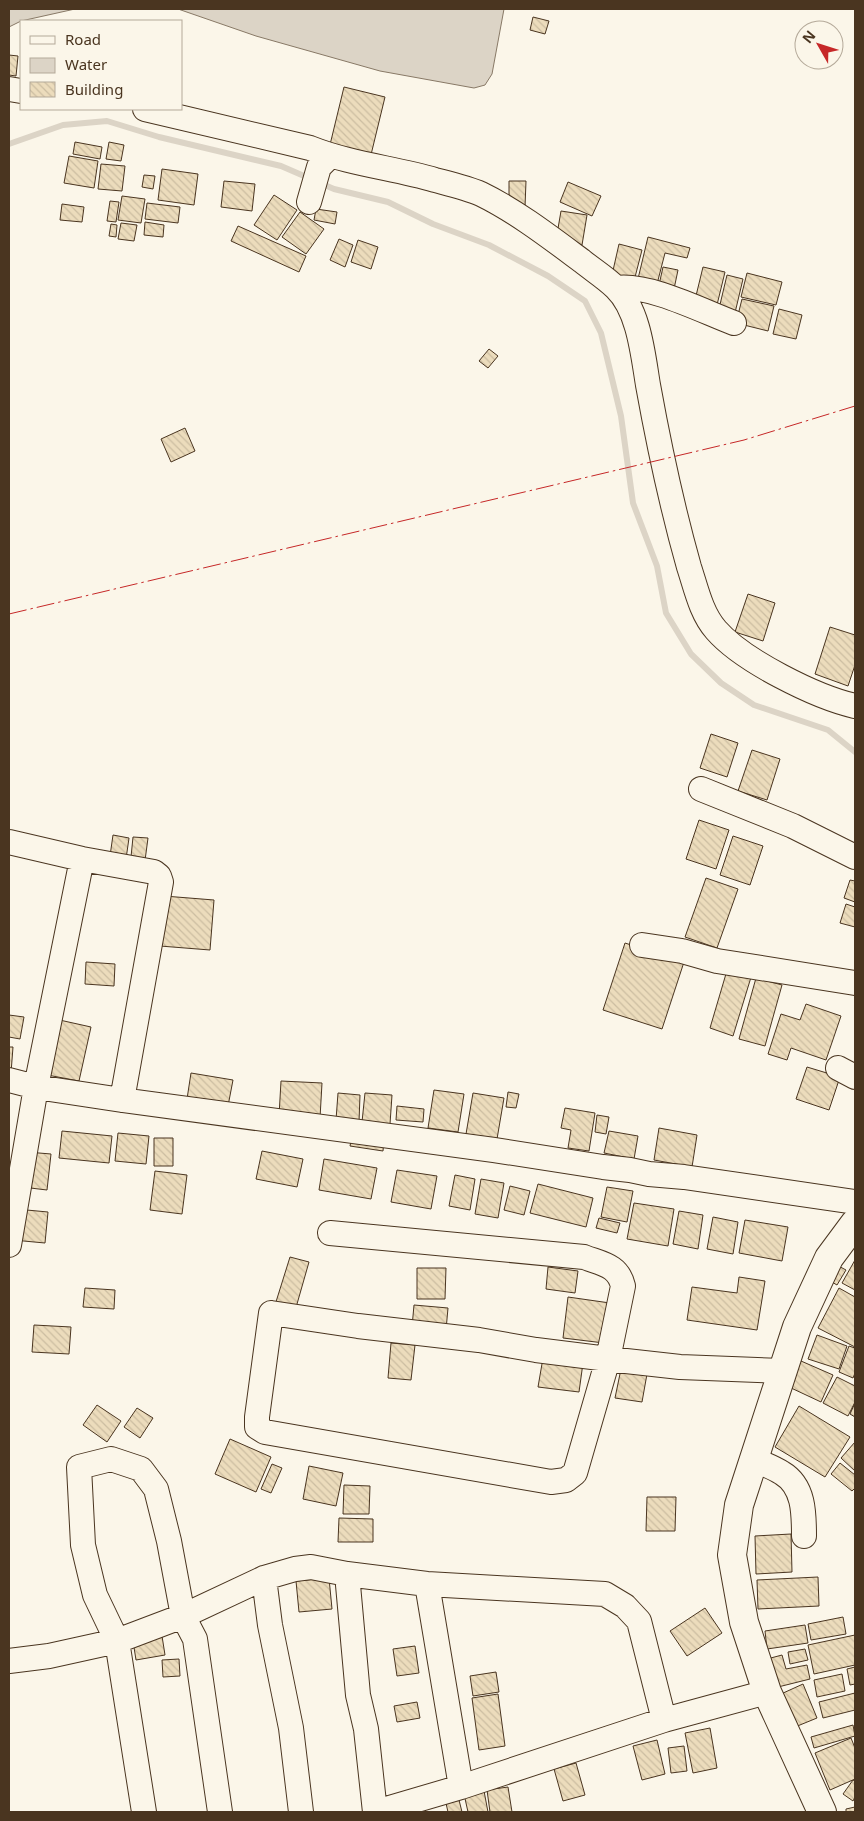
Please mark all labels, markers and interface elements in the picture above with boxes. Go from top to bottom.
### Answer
legend [20,20,182,110]
north arrow [794,20,844,70]
text: N [798,26,819,47]
text: Road [65,29,101,49]
text: Water [65,54,107,74]
text: Building [65,79,123,99]

